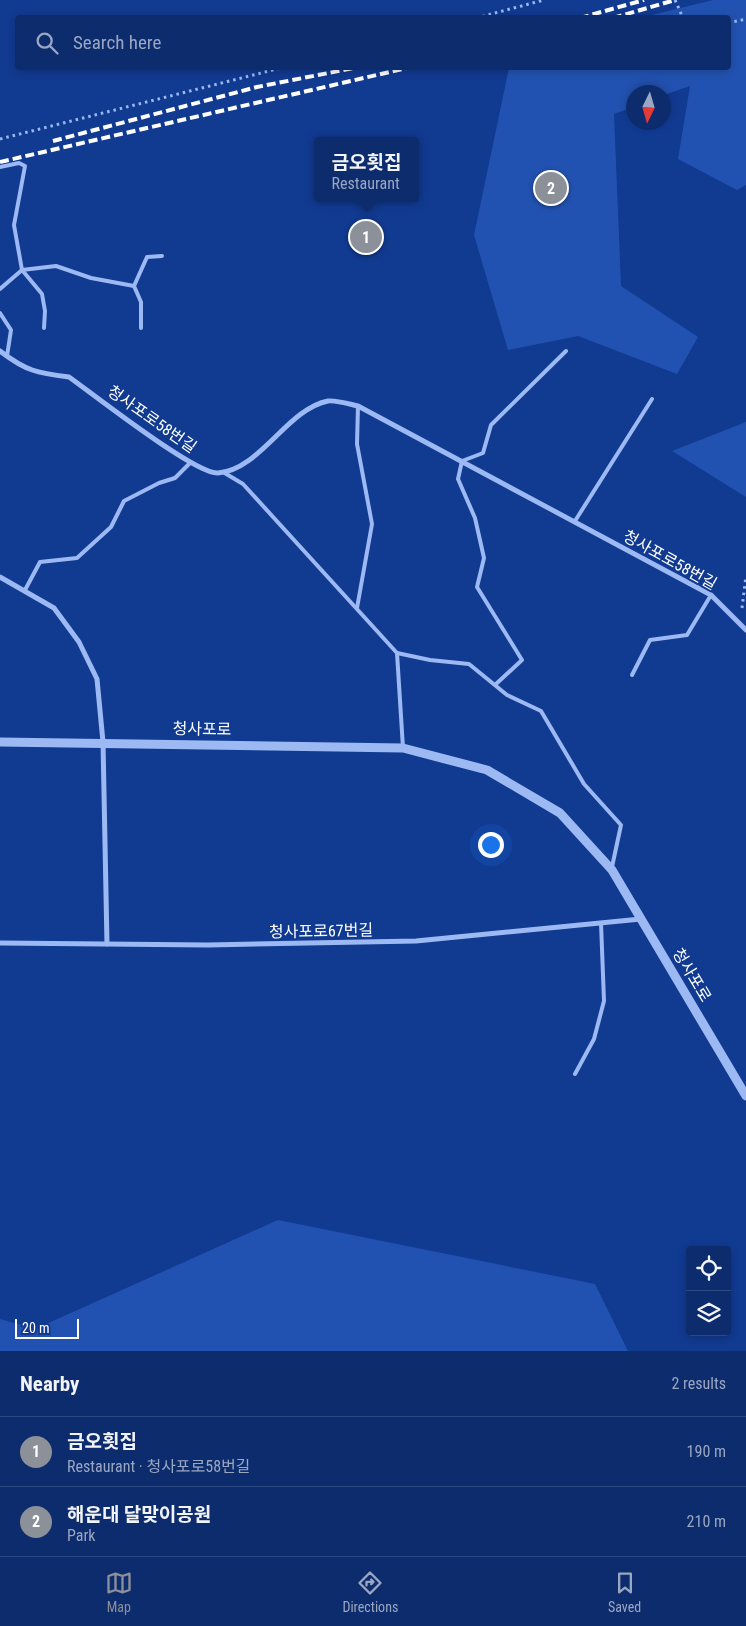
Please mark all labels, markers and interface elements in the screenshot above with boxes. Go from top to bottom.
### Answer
search box [15,15,731,70]
icon: search [33,29,61,57]
text: Search here [73,31,161,54]
north arrow [626,85,671,130]
popup [314,137,419,202]
text: 금오횟집 [332,151,401,174]
pin: 2 [535,169,567,207]
text: Restaurant [332,174,400,193]
pin: 1 [350,218,382,256]
street label: 청사포로58번길 [104,381,200,457]
street label: 청사포로58번길 [620,526,720,594]
street label: 청사포로 [172,719,232,739]
your location [478,832,504,858]
street label: 청사포로67번길 [269,921,373,941]
street label: 청사포로 [669,945,715,1005]
map controls [686,1246,731,1336]
button: locate [686,1246,731,1291]
button: layers [686,1291,731,1336]
scale bar [15,1316,79,1339]
text: 20 m [22,1320,50,1336]
text: Nearby [20,1372,79,1396]
text: 2 results [671,1374,726,1393]
text: 금오횟집 [67,1430,137,1453]
text: 1 [32,1442,40,1461]
text: 190 m [687,1442,726,1461]
text: Restaurant · 청사포로58번길 [67,1457,251,1476]
text: 해운대 달맞이공원 [67,1503,211,1526]
text: 2 [32,1512,40,1531]
text: 210 m [687,1512,726,1531]
text: Park [67,1526,96,1545]
tab: Map [105,1569,133,1615]
tab: Directions [342,1569,398,1615]
tab: Saved [608,1569,641,1615]

